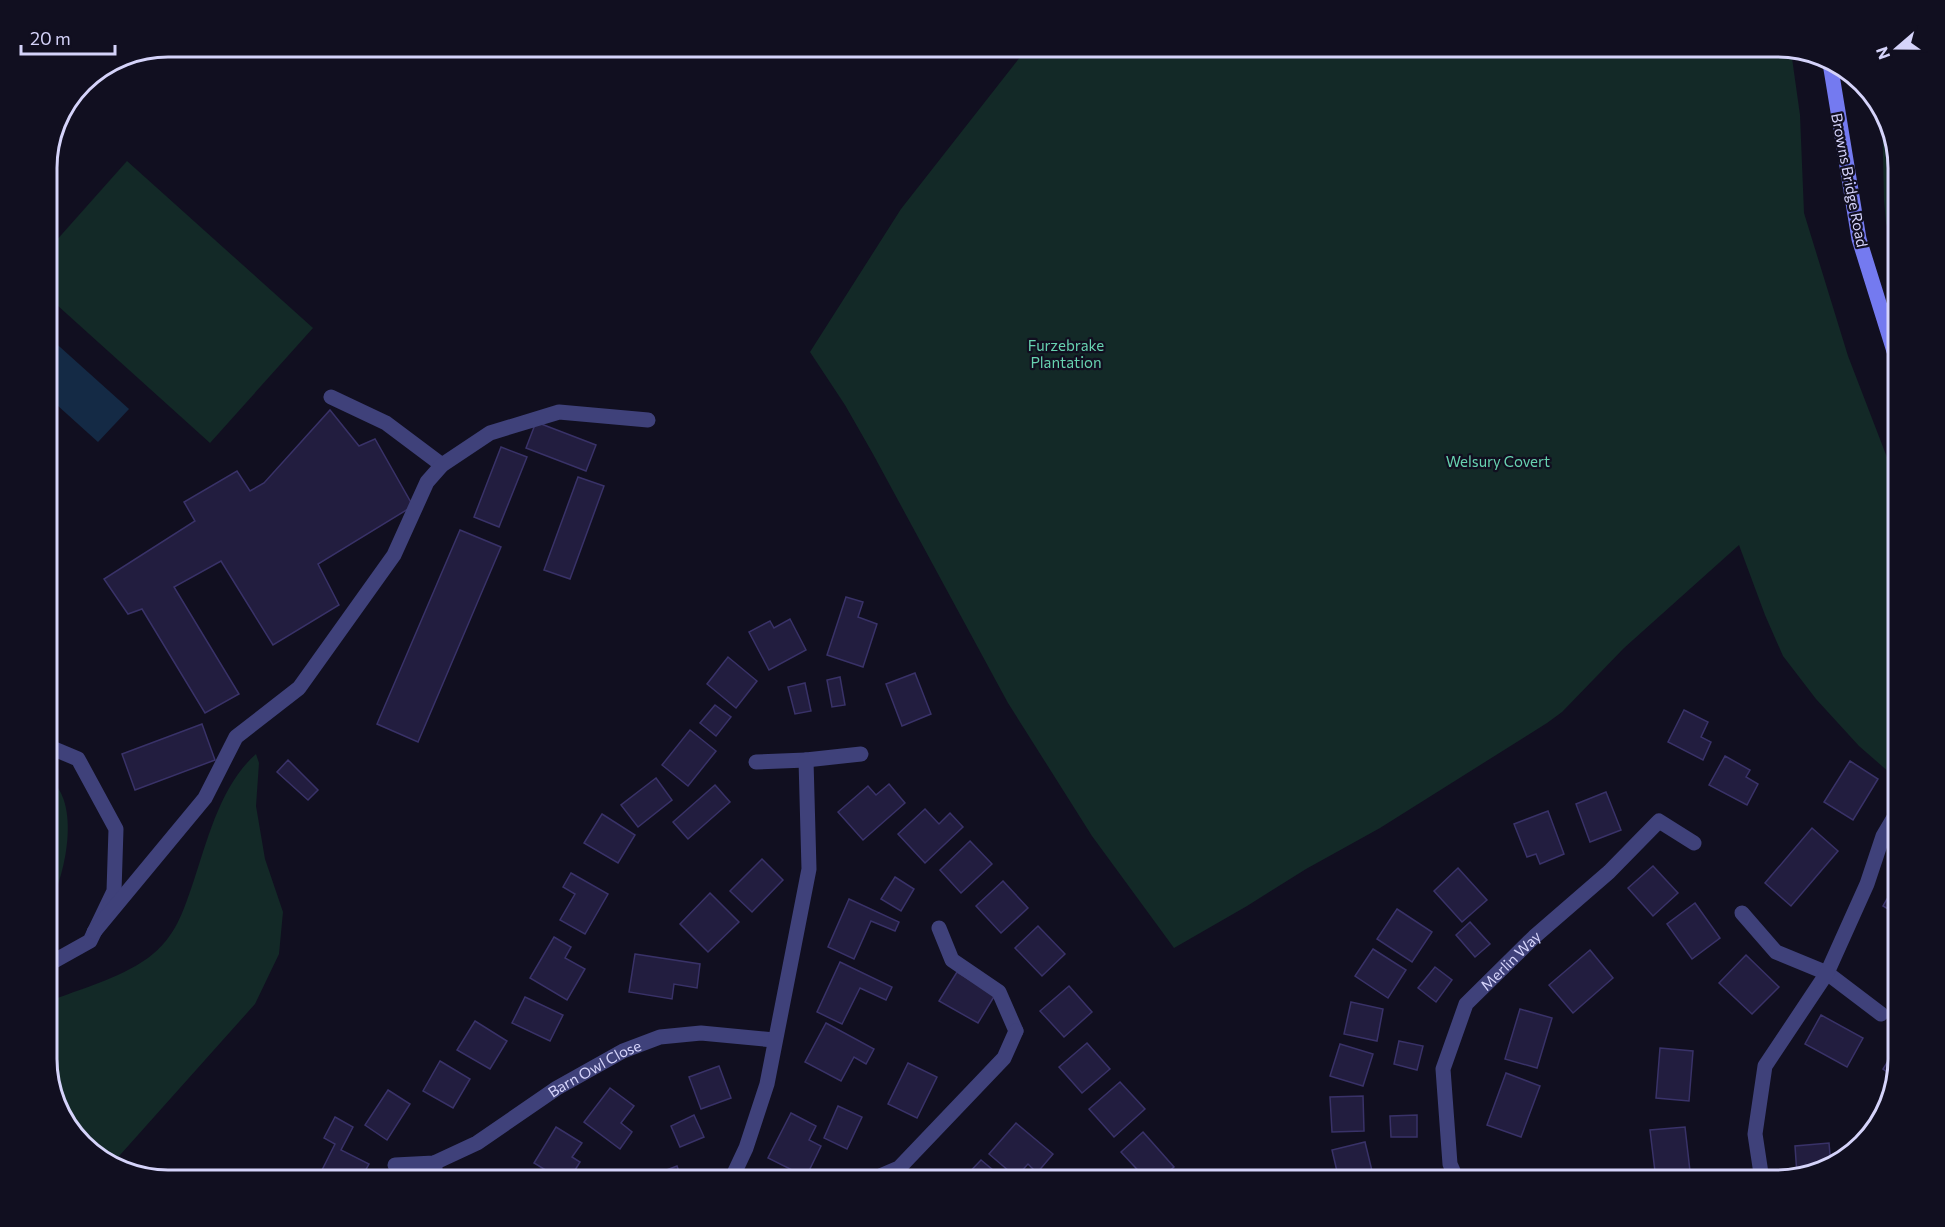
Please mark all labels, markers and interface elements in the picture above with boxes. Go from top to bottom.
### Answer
scale bar [21,18,116,56]
north arrow [1867,18,1927,78]
text: 20 m [30,27,71,49]
text: N [1871,44,1893,62]
street label: Browns Bridge Road [1828,111,1872,249]
park label: Furzebrake Plantation [1028,336,1104,371]
park label: Welsury Covert [1446,452,1550,470]
street label: Merlin Way [1477,926,1544,994]
street label: Barn Owl Close [544,1036,644,1101]

